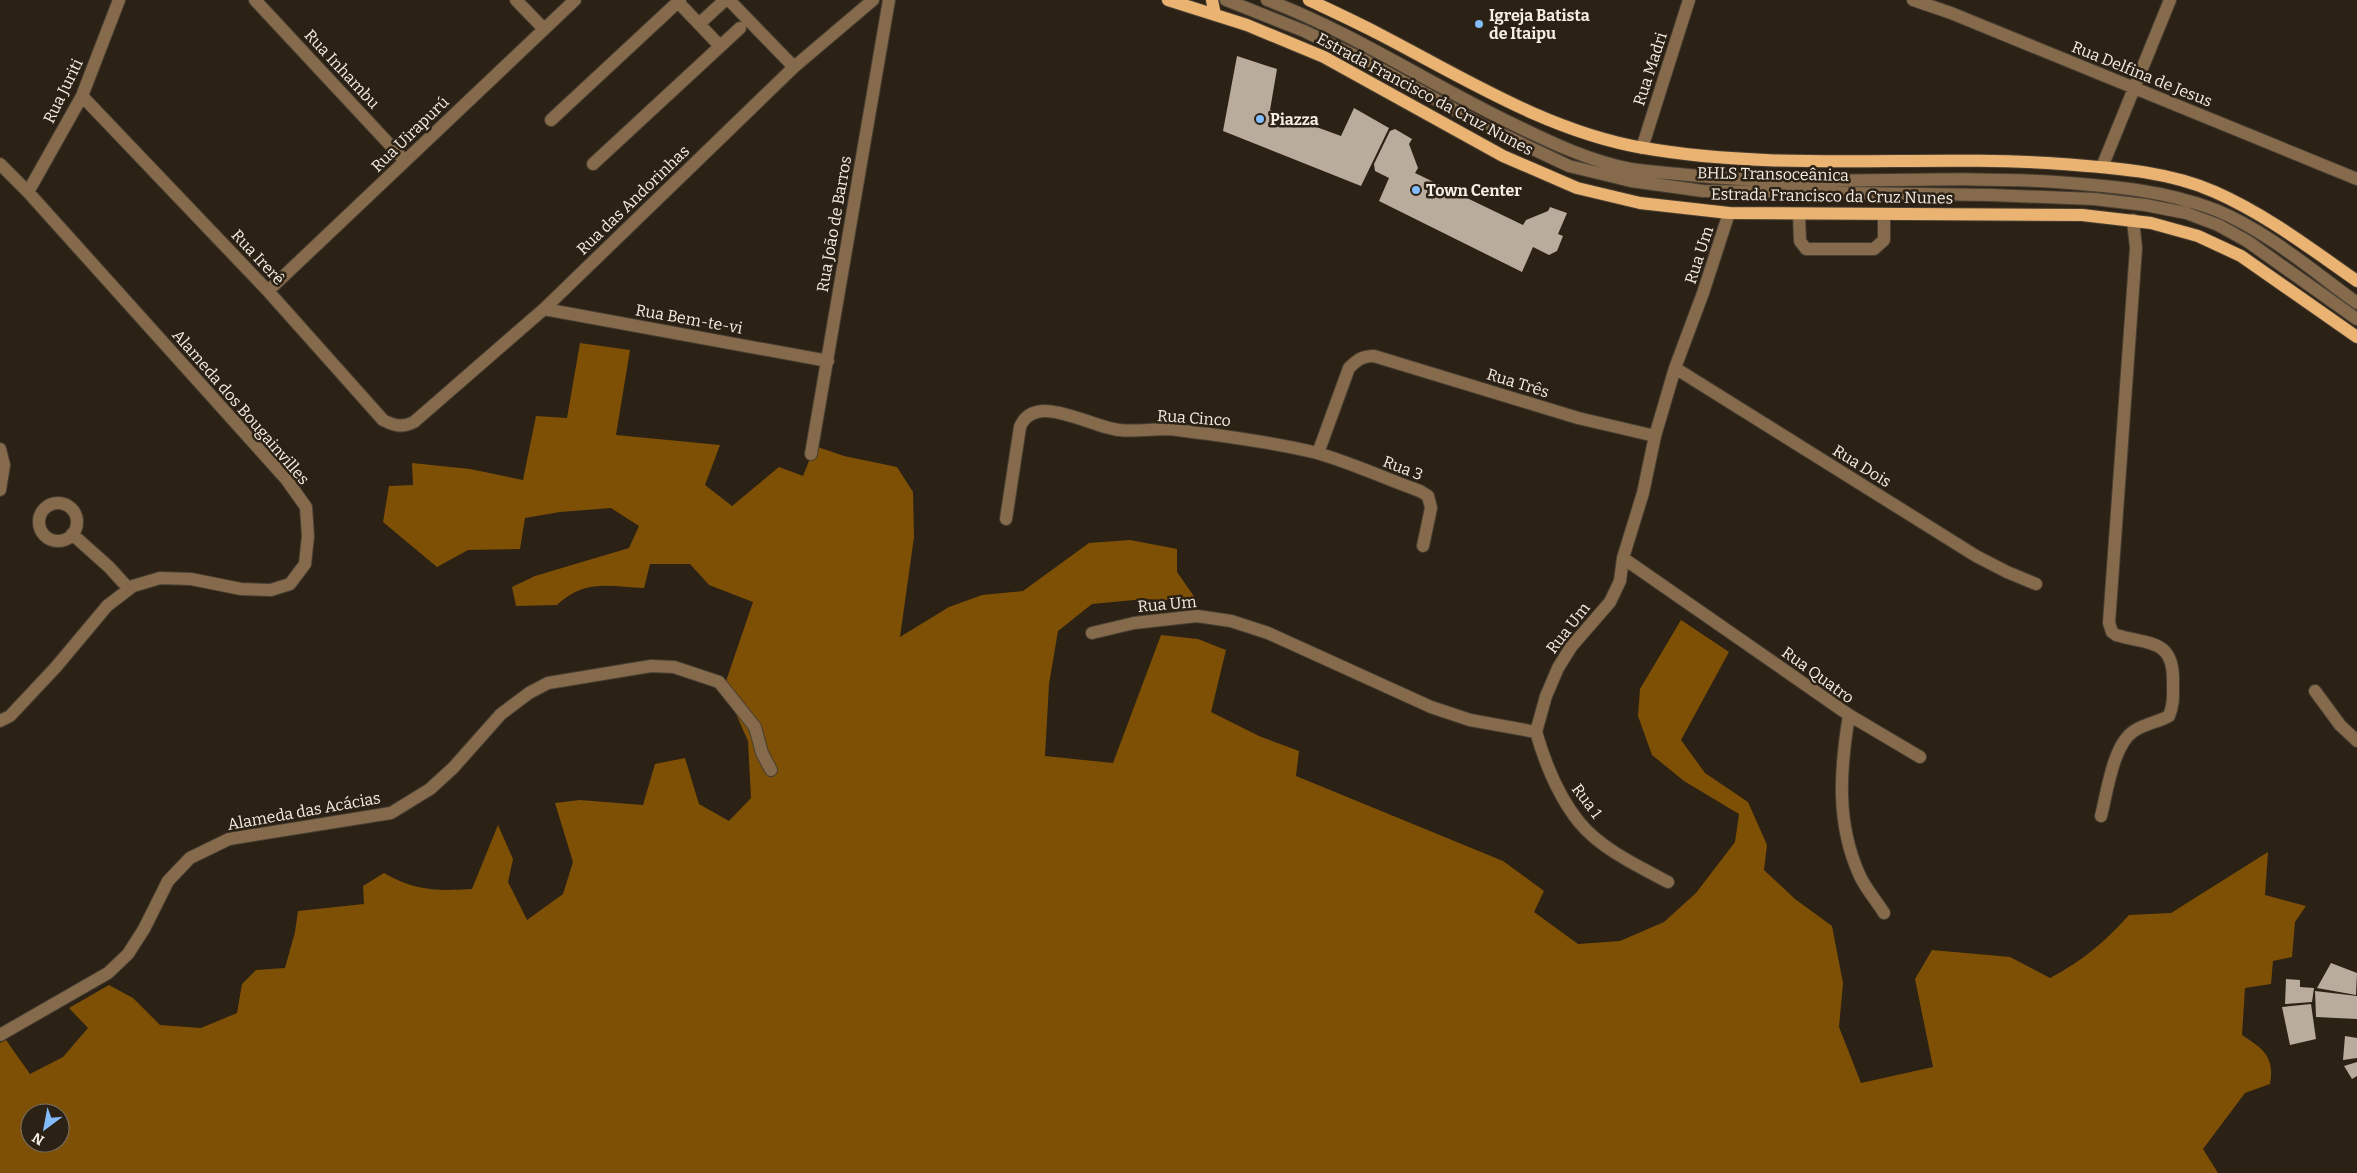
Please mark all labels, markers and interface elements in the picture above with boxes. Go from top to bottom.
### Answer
place label: Igreja Batista de Itaipu [1489,6,1590,43]
marker: Igreja Batista de Itaipu [1473,18,1485,30]
street label: Rua Inhambu [301,26,383,112]
street label: Estrada Francisco da Cruz Nunes [1314,29,1536,159]
street label: Rua Madri [1629,30,1671,108]
street label: Rua Delfina de Jesus [2069,37,2215,111]
street label: Rua Juriti [39,55,87,126]
street label: Rua Uirapurú [367,92,453,176]
place label: Piazza [1270,110,1319,129]
marker: Piazza [1254,113,1266,125]
street label: Rua das Andorinhas [573,141,693,259]
street label: Rua João de Barros [813,154,855,294]
street label: BHLS Transoceânica [1697,163,1849,185]
place label: Town Center [1426,181,1522,200]
marker: Town Center [1410,184,1422,196]
street label: Estrada Francisco da Cruz Nunes [1711,184,1953,208]
street label: Rua Um [1681,224,1717,286]
street label: Rua Irerê [228,225,288,289]
street label: Rua Bem-te-vi [634,300,744,338]
street label: Alameda dos Bougainvilles [169,326,313,488]
street label: Rua Três [1485,365,1551,401]
street label: Rua Cinco [1156,406,1232,430]
street label: Rua Dois [1829,441,1895,491]
street label: Rua 3 [1380,452,1426,484]
street label: Rua Um [1137,592,1197,616]
street label: Rua Um [1542,599,1594,657]
street label: Rua Quatro [1778,643,1858,707]
street label: Rua 1 [1568,780,1607,823]
street label: Alameda das Acácias [226,788,382,834]
north arrow [20,1103,70,1153]
text: N [29,1128,47,1149]

